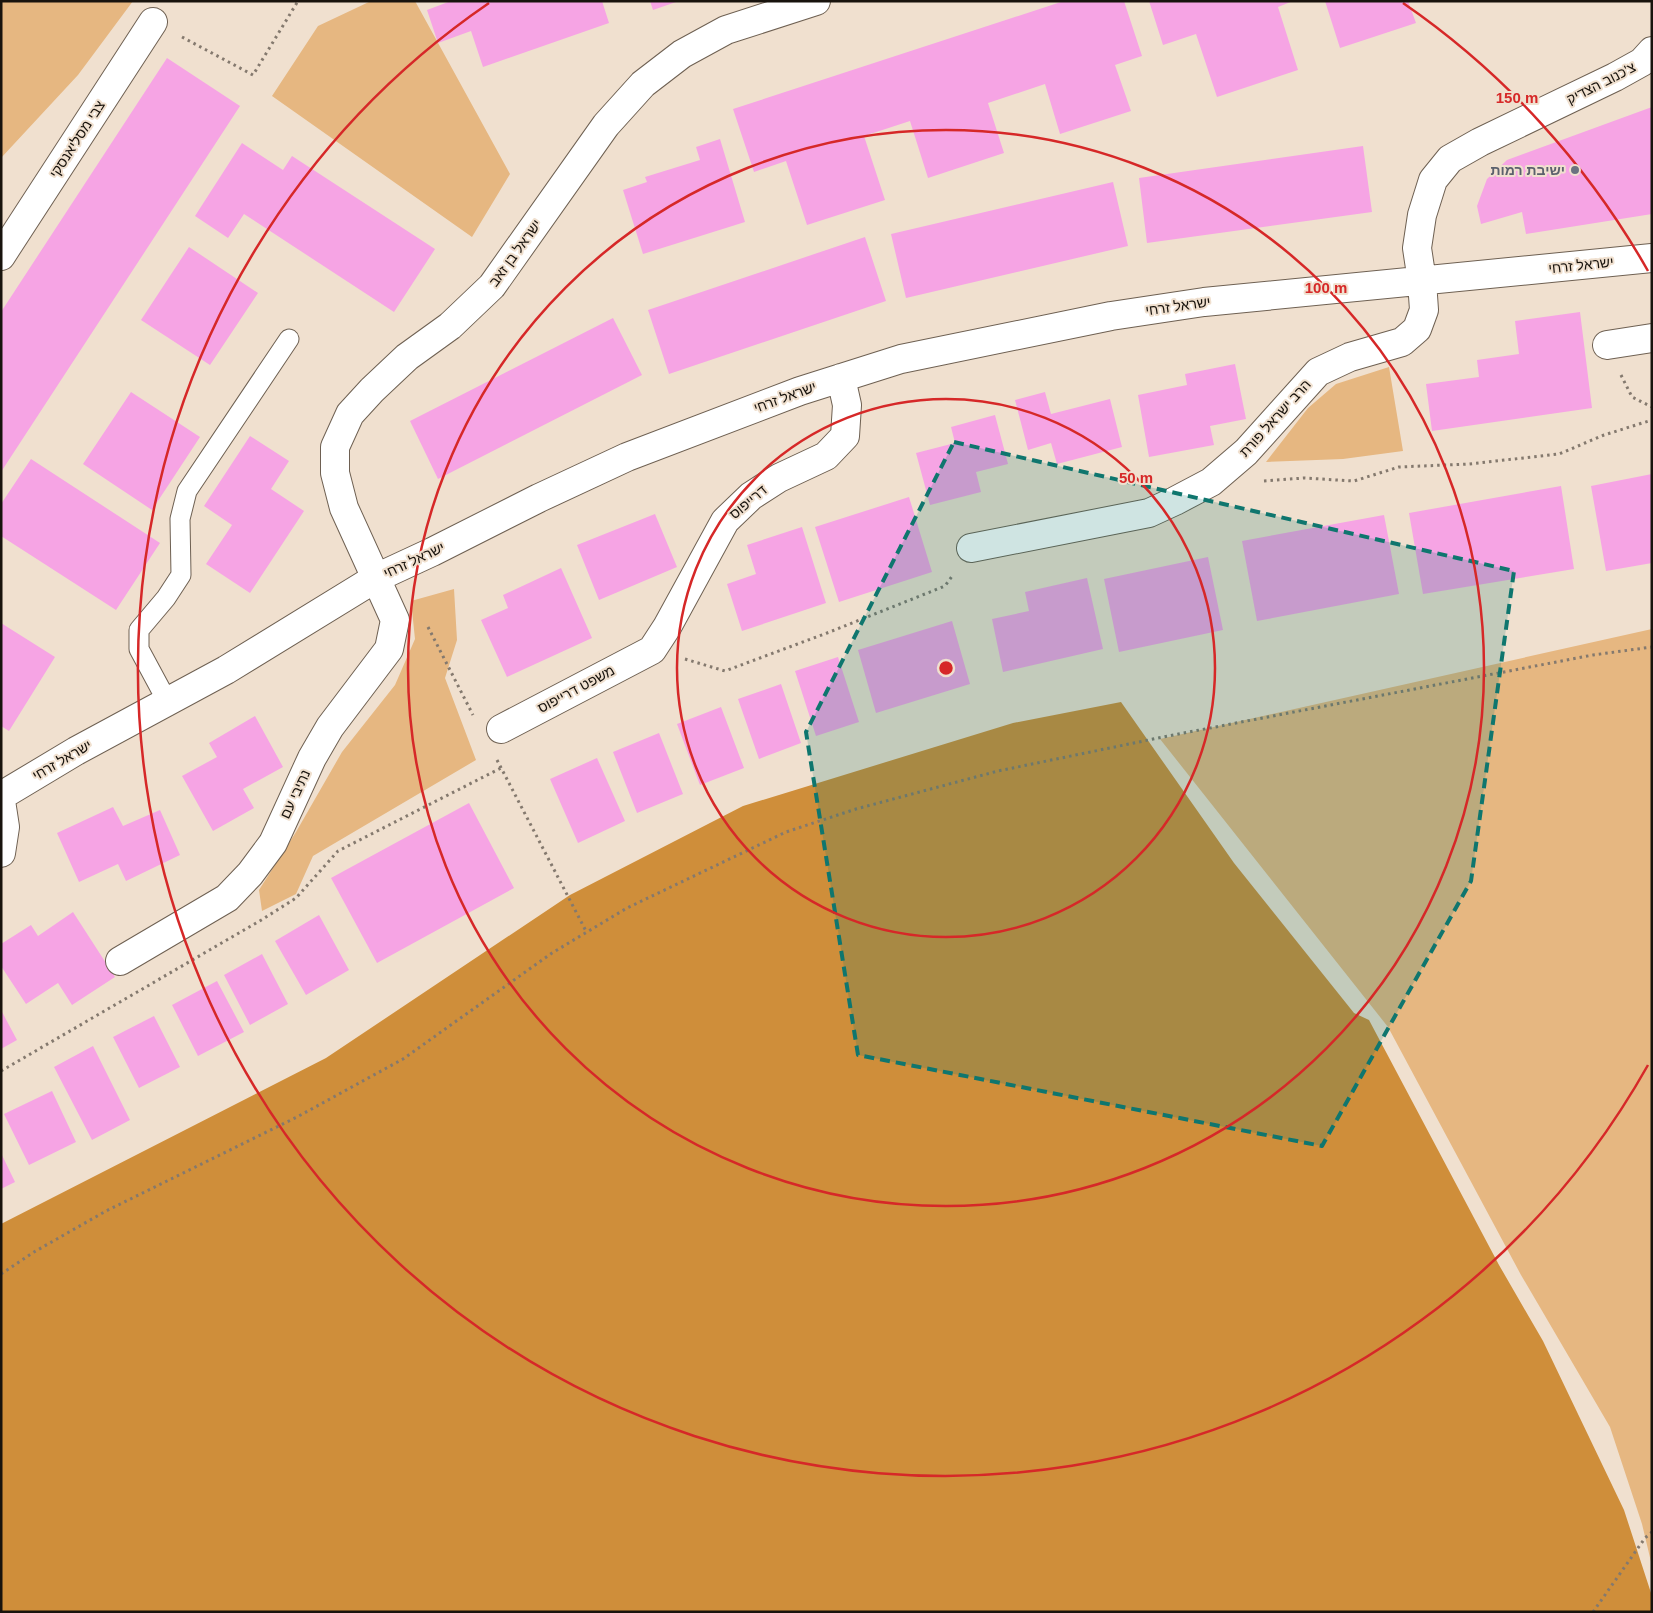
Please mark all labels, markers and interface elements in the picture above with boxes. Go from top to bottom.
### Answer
street label: צ'כנוב הצדיק [1564,59,1638,107]
text: 150 m [1496,89,1538,106]
street label: צבי מסליאנסקי [46,97,108,181]
place label: ישיבת רמות [1491,162,1565,178]
marker: ישיבת רמות [1569,164,1581,176]
street label: ישראל בן זאב [485,216,545,290]
street label: ישראל זרחי [1548,254,1614,276]
text: 100 m [1305,279,1347,296]
street label: ישראל זרחי [1144,294,1212,318]
street label: הרב ישראל פורת [1236,376,1314,460]
street label: ישראל זרחי [751,378,819,416]
text: 50 m [1119,469,1153,486]
street label: דרייפוס [726,482,770,522]
street label: ישראל זרחי [381,539,447,581]
centre of rings [937,659,955,677]
street label: משפט דרייפוס [535,662,617,716]
street label: ישראל זרחי [30,737,94,783]
street label: נתיבי עם [277,767,313,821]

